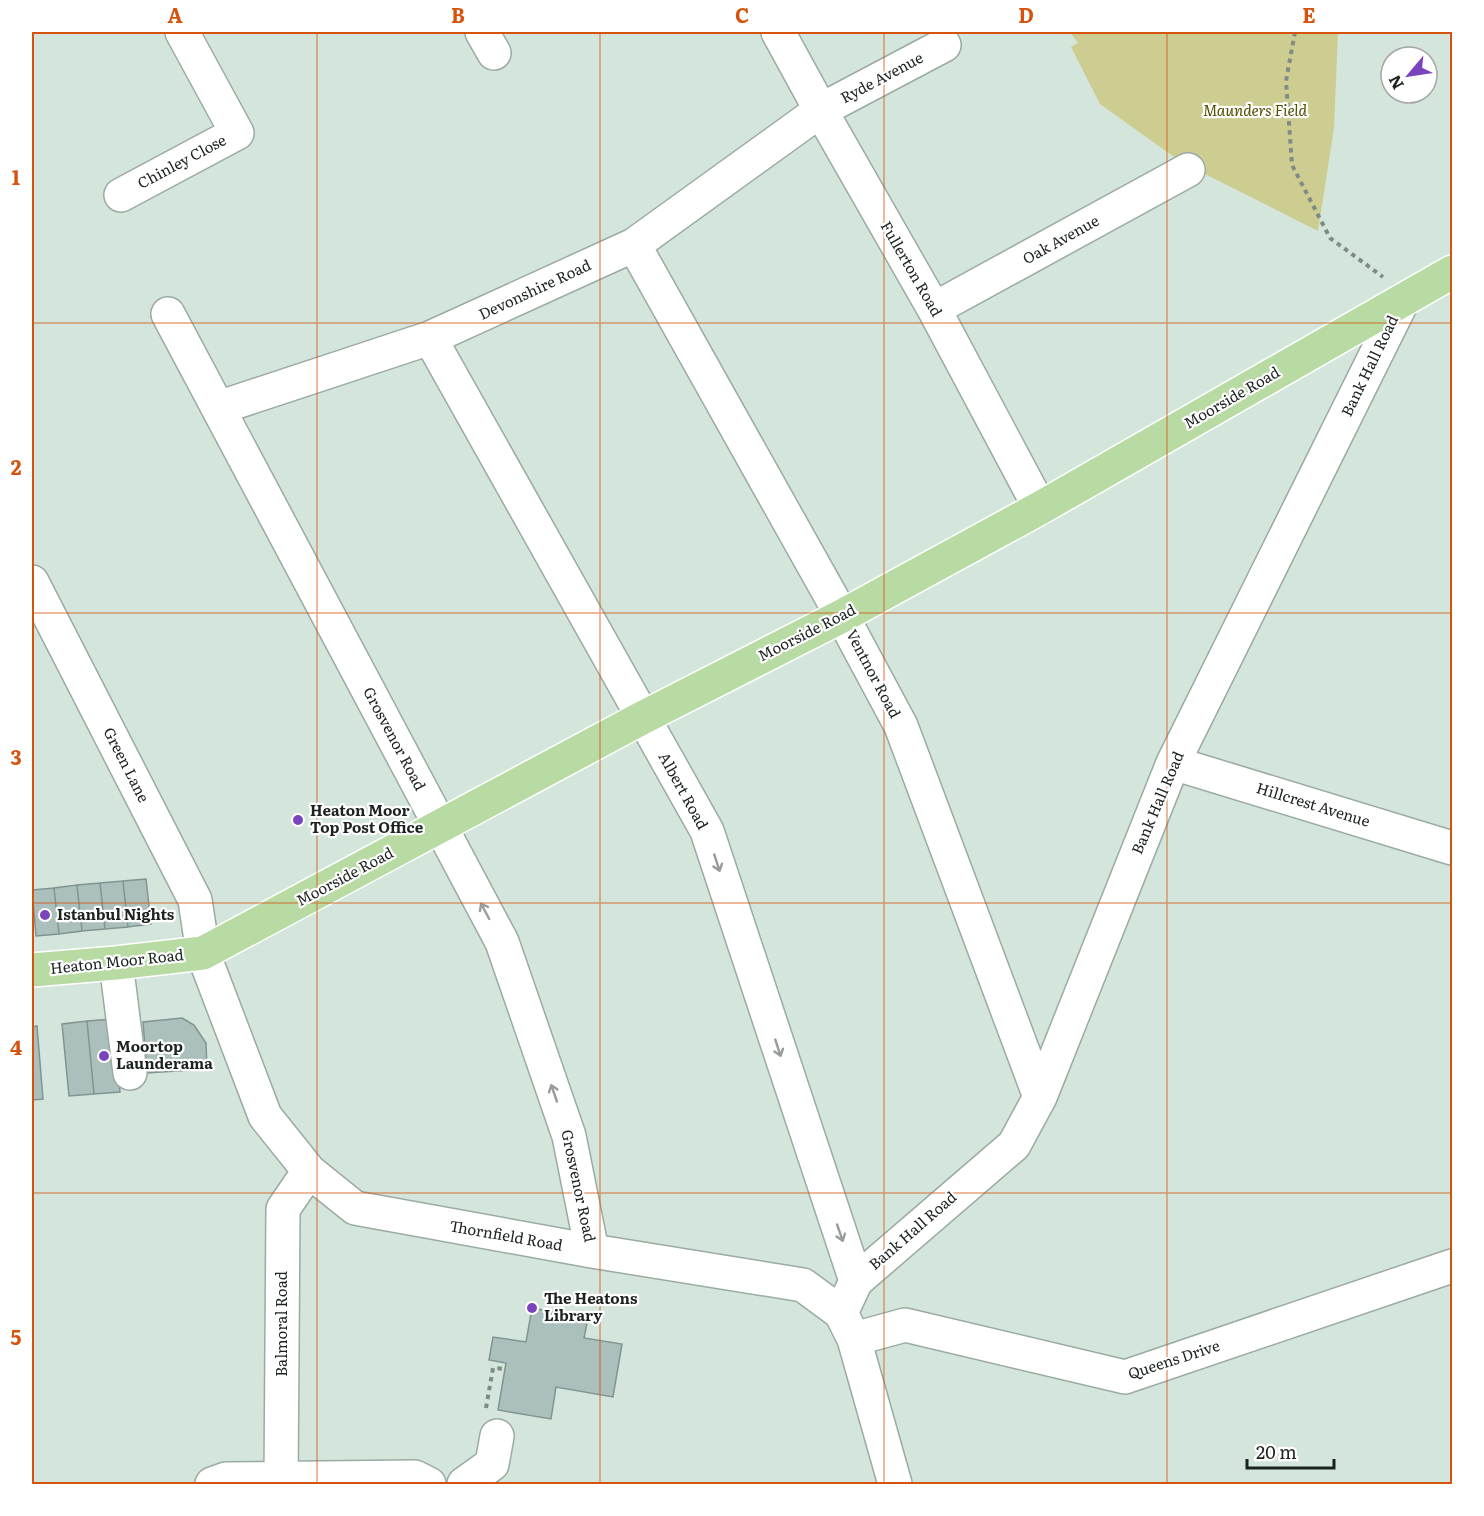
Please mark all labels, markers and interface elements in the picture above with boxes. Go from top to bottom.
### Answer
text: A [167,0,183,29]
text: B [451,0,465,29]
text: C [735,0,749,29]
text: D [1018,0,1034,29]
text: E [1302,0,1316,29]
street label: Ryde Avenue [836,45,927,108]
north arrow [1379,45,1439,105]
text: N [1381,71,1409,94]
park label: Maunders Field [1203,98,1307,121]
street label: Chinley Close [133,128,230,194]
text: 1 [12,161,20,191]
street label: Oak Avenue [1018,208,1103,269]
street label: Fullerton Road [876,216,949,320]
street label: Devonshire Road [474,252,594,325]
street label: Bank Hall Road [1334,311,1403,420]
street label: Moorside Road [1179,360,1283,433]
text: 2 [11,451,22,481]
street label: Moorside Road [753,597,859,666]
street label: Ventnor Road [841,625,907,722]
street label: Grosvenor Road [358,682,432,794]
street label: Green Lane [99,723,156,806]
text: 3 [10,741,22,771]
street label: Albert Road [654,747,715,833]
street label: Bank Hall Road [1125,747,1189,858]
street label: Hillcrest Avenue [1254,775,1373,832]
place label: Heaton Moor Top Post Office [310,798,424,838]
marker: Heaton Moor Top Post Office [291,813,305,827]
street label: Moorside Road [292,840,397,911]
one-way arrow [712,853,723,872]
place label: Istanbul Nights [57,902,175,925]
one-way arrow [479,902,490,920]
marker: Istanbul Nights [38,908,52,922]
street label: Heaton Moor Road [49,942,185,979]
text: 4 [10,1031,22,1061]
place label: Moortop Launderama [116,1034,213,1074]
one-way arrow [773,1038,784,1057]
marker: Moortop Launderama [97,1049,111,1063]
one-way arrow [547,1084,558,1103]
street label: Grosvenor Road [556,1127,603,1244]
street label: Bank Hall Road [863,1185,961,1275]
street label: Thornfield Road [448,1213,565,1256]
one-way arrow [835,1223,846,1242]
street label: Balmoral Road [269,1271,292,1377]
place label: The Heatons Library [544,1286,638,1326]
marker: The Heatons Library [525,1301,539,1315]
text: 5 [11,1321,22,1351]
street label: Queens Drive [1125,1333,1223,1384]
scale bar [1247,1432,1334,1470]
text: 20 m [1256,1438,1297,1465]

